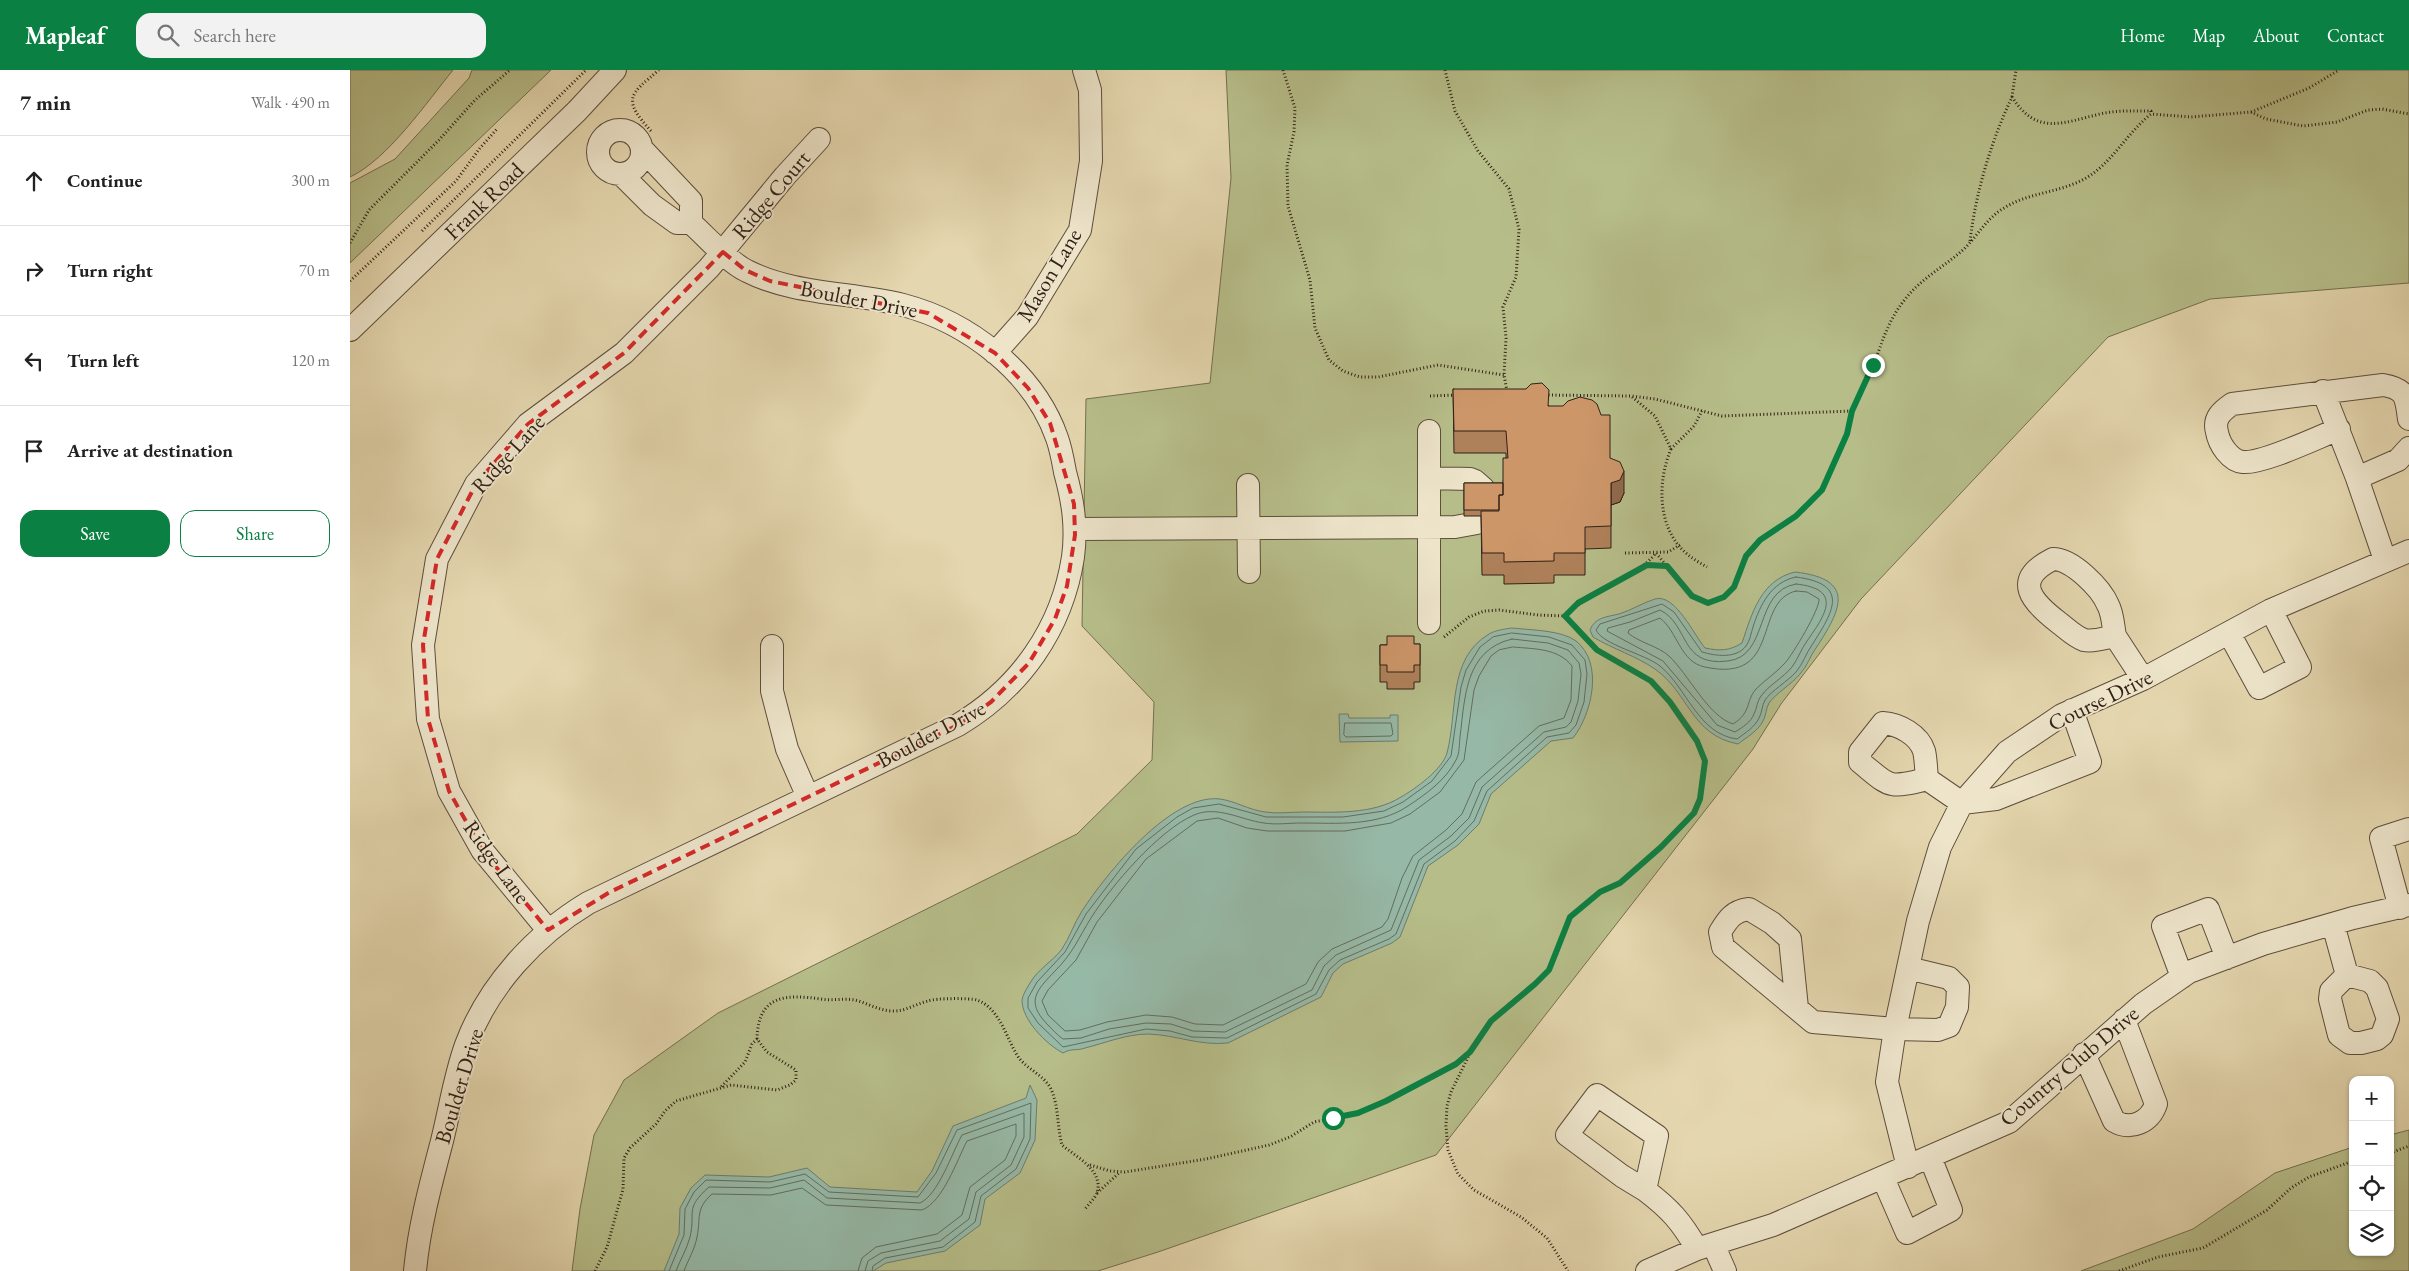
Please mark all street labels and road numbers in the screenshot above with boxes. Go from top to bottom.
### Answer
street label: Ridge Court [725,145,817,245]
street label: Frank Road [438,155,531,246]
street label: Mason Lane [1010,223,1088,327]
street label: Boulder Drive [798,273,921,325]
street label: Ridge Lane [465,408,551,500]
street label: Course Drive [2043,662,2157,738]
street label: Boulder Drive [872,693,991,775]
street label: Ridge Lane [457,814,537,910]
street label: Country Club Drive [1993,999,2145,1133]
street label: Boulder Drive [428,1024,490,1147]

